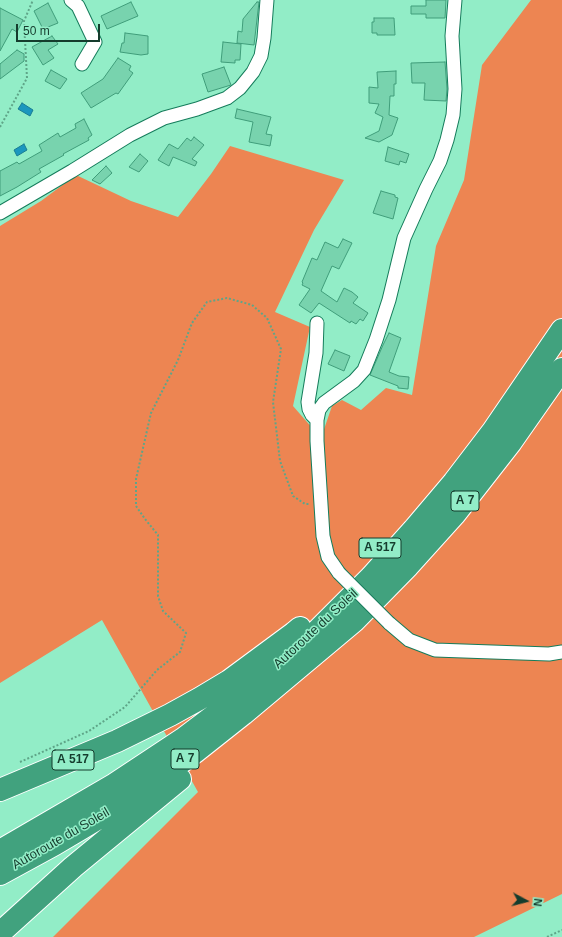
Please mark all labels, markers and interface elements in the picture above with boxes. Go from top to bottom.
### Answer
scale bar [18,16,102,42]
text: 50 m [23,24,50,38]
road number: A 7 [451,491,479,511]
road number: A 517 [359,538,401,558]
street label: Autoroute du Soleil [271,586,361,672]
road number: A 7 [171,749,199,769]
road number: A 517 [52,750,94,770]
street label: Autoroute du Soleil [10,805,112,873]
north arrow [506,881,546,921]
text: N [531,898,544,907]

